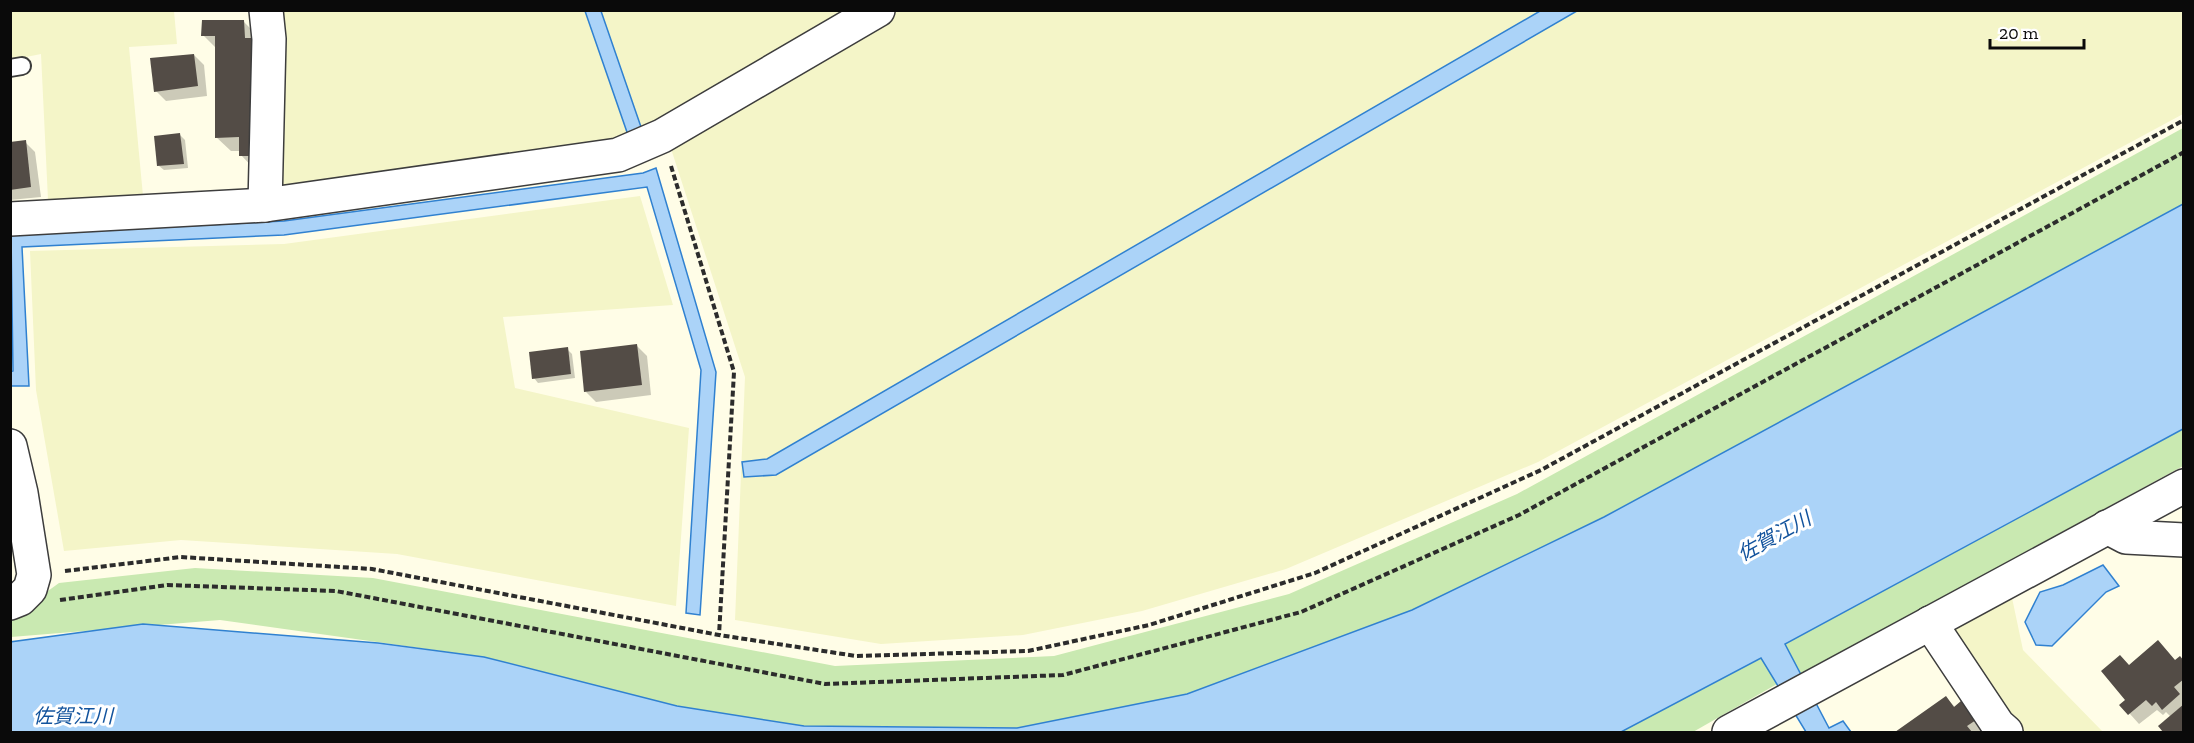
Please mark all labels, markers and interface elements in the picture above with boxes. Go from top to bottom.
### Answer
scale bar [1990,12,2084,50]
text: 20 m [1999,22,2039,44]
water label: 佐賀江川 [1733,505,1817,566]
water label: 佐賀江川 [33,704,115,728]

